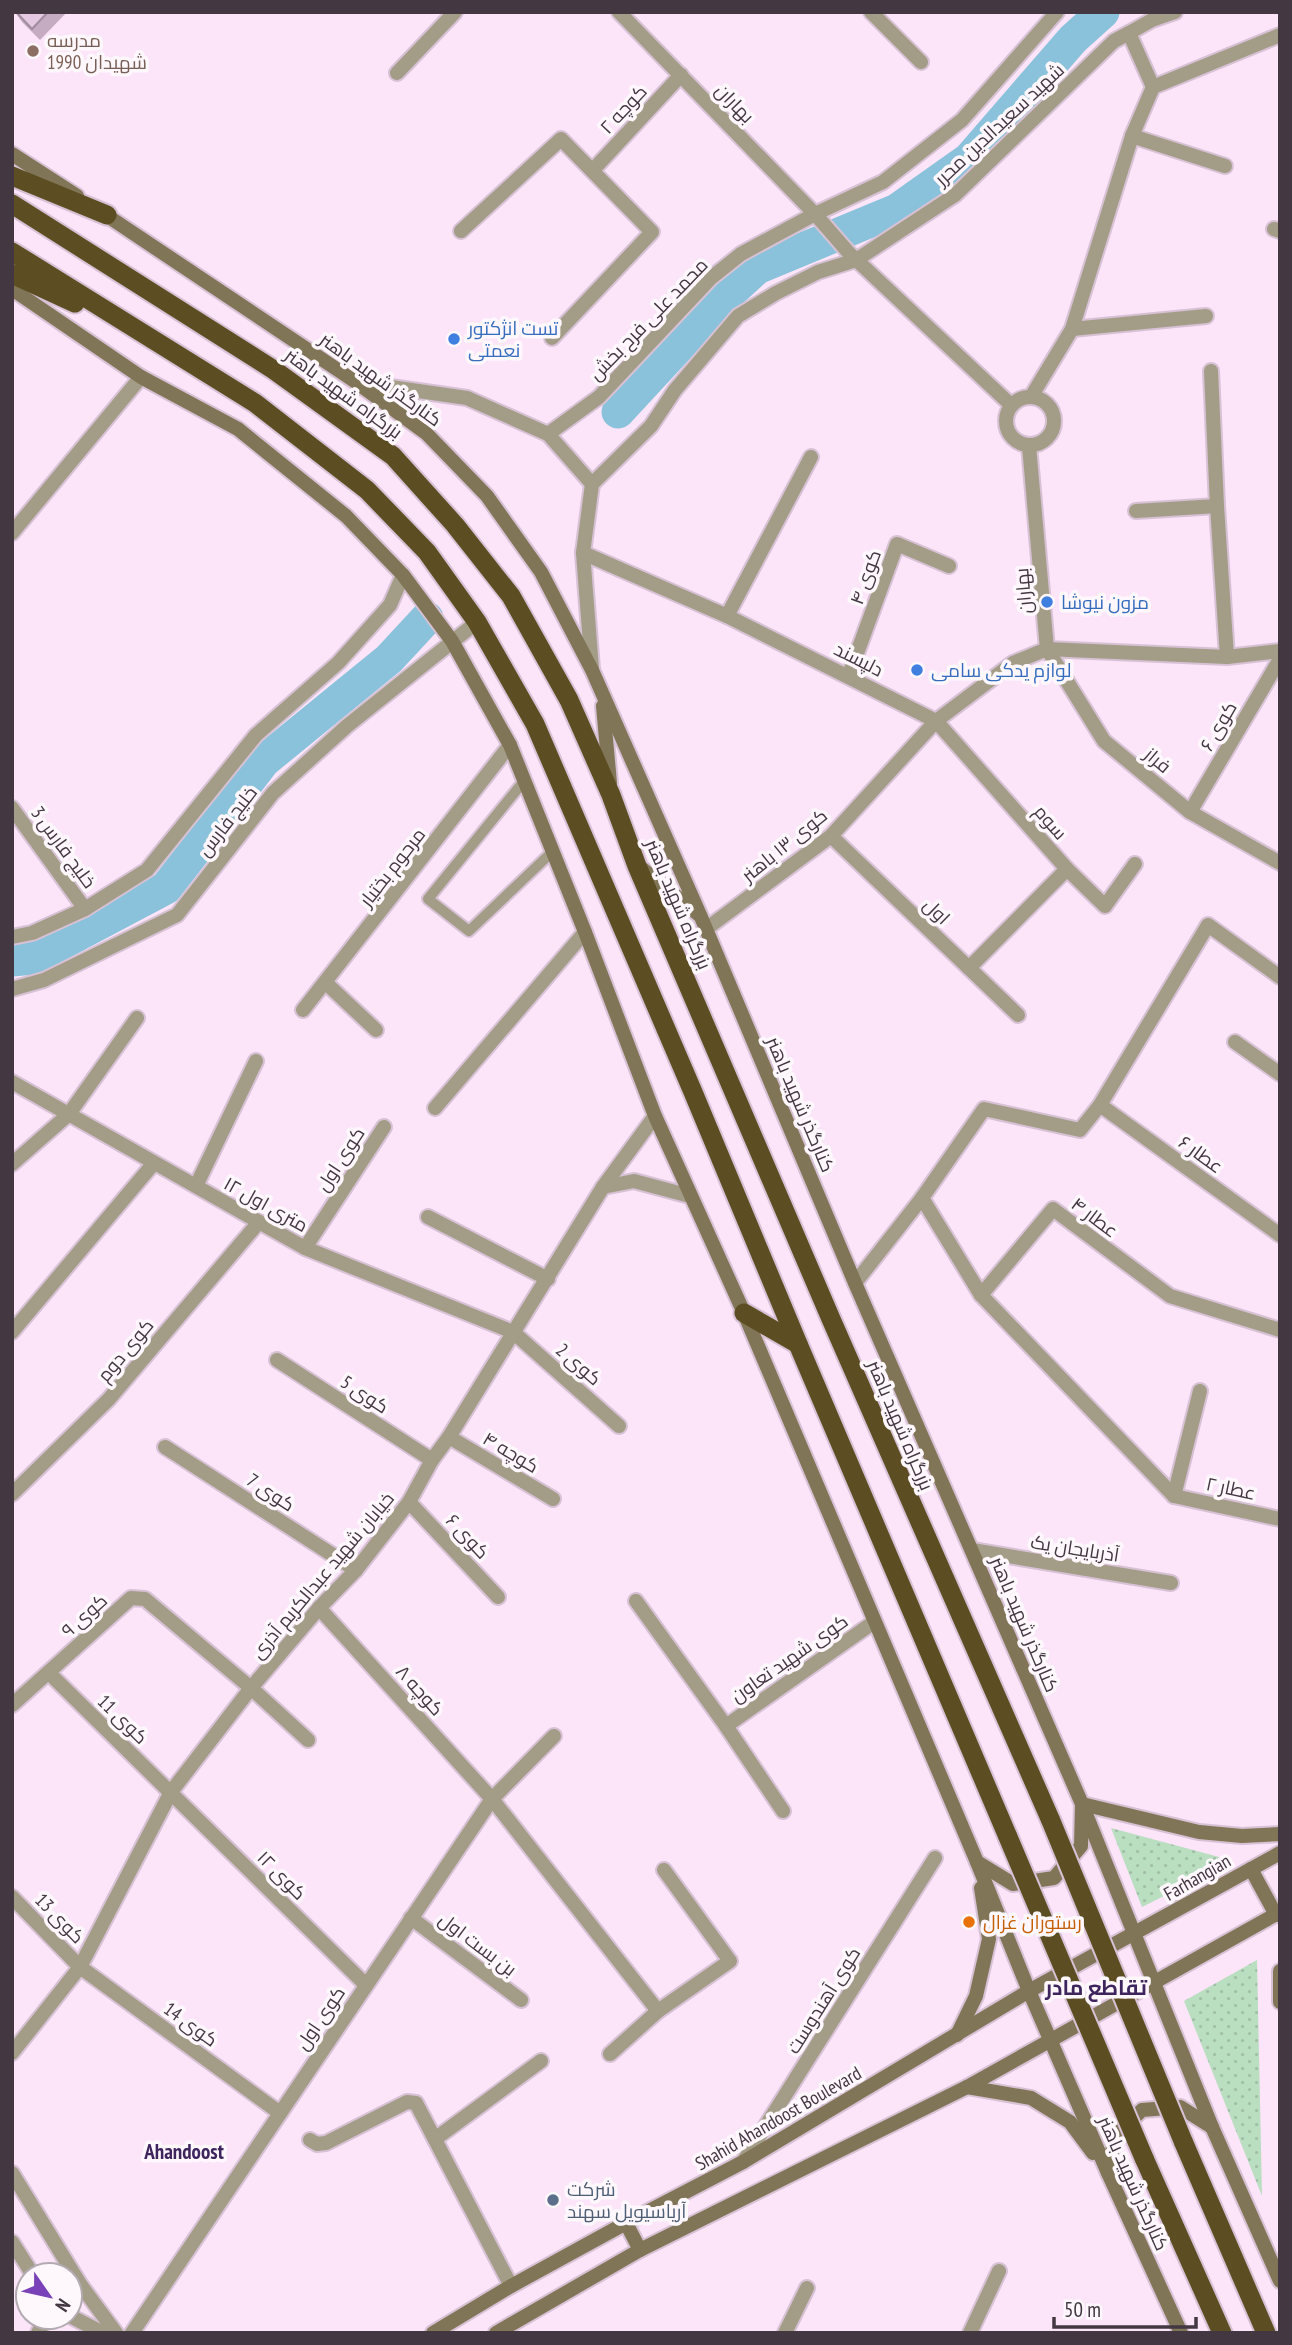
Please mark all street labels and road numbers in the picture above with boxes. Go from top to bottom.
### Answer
street label: شهید سعیدالدین محرر [928,58,1069,191]
street label: بهاران [710,78,760,128]
street label: کوچه ۲ [594,79,652,139]
street label: محمد علی فرح بخش [583,253,714,387]
street label: کنارگذر شهید باهنر [314,326,447,431]
street label: بزرگراه شهید باهنر [280,342,408,444]
street label: کوی ۴ [844,546,886,608]
street label: بهاران [1009,567,1037,615]
street label: دلپسند [830,636,888,682]
street label: کوی ۶ [1194,697,1242,755]
street label: فراز [1139,741,1176,778]
street label: خلیج فارس [192,781,264,862]
street label: سوم [1028,800,1073,846]
street label: خلیج فارس 3 [25,801,102,894]
street label: کوی ۱۳ باهنر [735,803,832,888]
street label: مرحوم بختیار [353,823,432,913]
street label: بزرگراه شهید باهنر [640,834,717,973]
street label: اول [919,893,955,929]
street label: کنارگذر شهید باهنر [761,1032,840,1176]
street label: کوی اول [310,1122,370,1196]
street label: عطار ۶ [1174,1130,1228,1178]
street label: ۱۲ متری اول [220,1171,312,1237]
street label: عطار ۴ [1067,1192,1123,1242]
street label: کوی دوم [92,1313,160,1388]
street label: کوی 2 [551,1338,607,1390]
street label: بزرگراه شهید باهنر [862,1355,939,1494]
street label: کوی 5 [336,1370,394,1418]
street label: کوچه ۴ [478,1426,543,1479]
street label: کوی 7 [242,1468,300,1516]
street label: عطار ۲ [1204,1471,1258,1505]
street label: خیابان شهید عبدالکریم آذری [245,1487,400,1665]
street label: کوی ۶ [441,1508,495,1564]
street label: آذربایجان یک [1029,1529,1121,1567]
street label: کنارگذر شهید باهنر [985,1552,1064,1696]
street label: کوی ۹ [56,1588,112,1642]
street label: کوی شهید تعاون [726,1609,852,1707]
street label: کوچه ۸ [390,1660,449,1721]
street label: کوی 11 [93,1689,153,1749]
street label: کوی ۱۲ [252,1845,312,1905]
street label: Farhangian [1159,1848,1235,1906]
street label: کوی 13 [30,1888,90,1948]
street label: بن بست اول [434,1907,522,1981]
street label: کوی آهندوست [781,1942,865,2058]
street label: کوی اول [290,1981,350,2055]
street label: کوی 14 [159,1996,223,2052]
street label: Shahid Ahandoost Boulevard [691,2061,865,2175]
street label: کنارگذر شهید باهنر [1093,2111,1174,2254]

